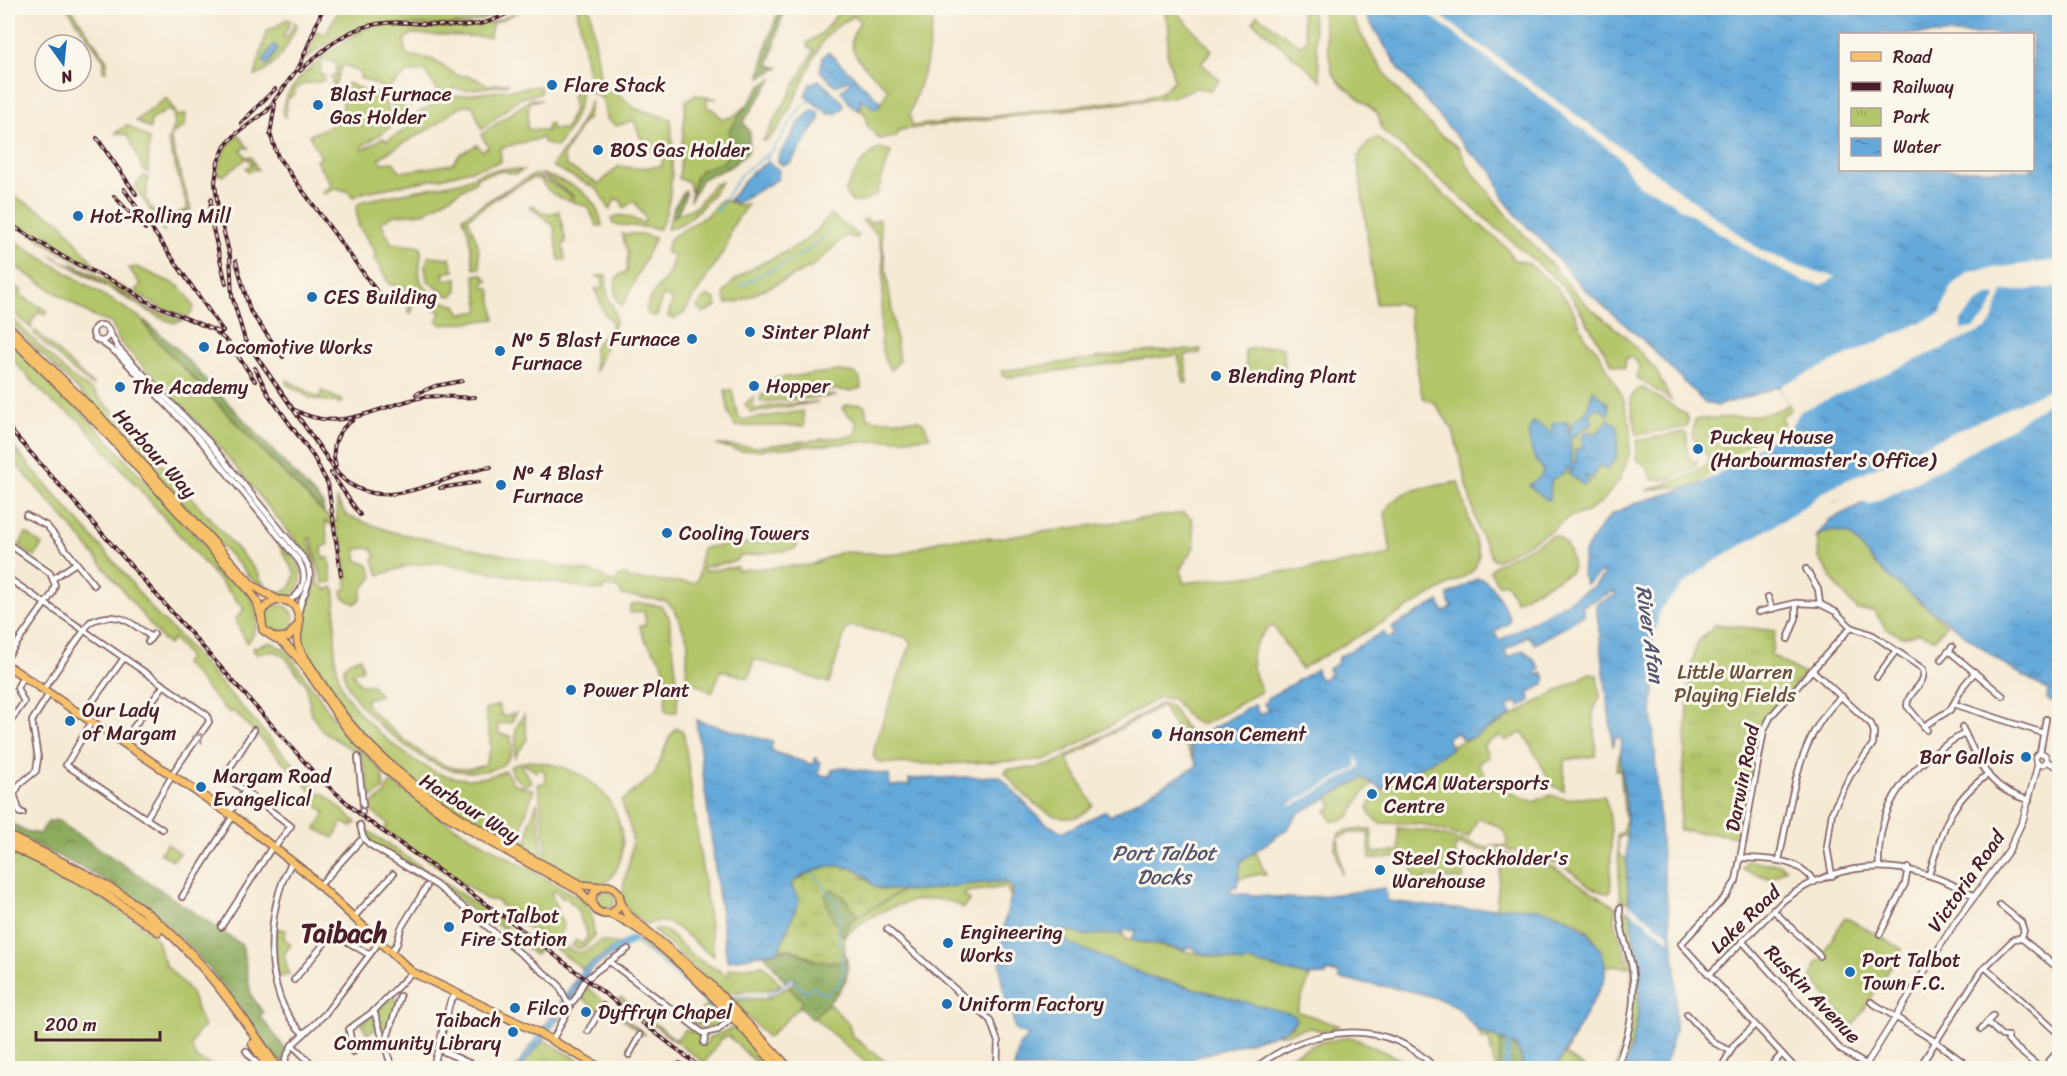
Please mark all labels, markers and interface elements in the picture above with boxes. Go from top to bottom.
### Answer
north arrow [33,33,93,93]
legend [1839,33,2034,171]
text: Road [1893,41,1933,73]
text: N [57,61,77,93]
place label: Flare Stack [564,68,666,103]
text: Railway [1893,71,1955,103]
place label: Blast Furnace Gas Holder [330,77,452,135]
marker: Flare Stack [545,78,559,92]
marker: Blast Furnace Gas Holder [311,98,325,112]
text: Park [1893,101,1930,133]
text: Water [1893,131,1942,163]
place label: BOS Gas Holder [610,133,750,168]
marker: BOS Gas Holder [591,143,605,157]
place label: Hot-Rolling Mill [90,199,232,234]
marker: Hot-Rolling Mill [71,209,85,223]
place label: CES Building [324,280,437,315]
marker: CES Building [305,290,319,304]
place label: Sinter Plant [762,315,871,350]
place label: Furnace [610,322,680,357]
place label: Nº 5 Blast Furnace [512,323,602,381]
marker: Sinter Plant [743,325,757,339]
place label: Locomotive Works [216,330,373,365]
marker: Furnace [685,332,699,346]
marker: Locomotive Works [197,340,211,354]
marker: Nº 5 Blast Furnace [493,344,507,358]
place label: Blending Plant [1228,359,1357,394]
place label: Hopper [766,369,831,404]
marker: Blending Plant [1209,369,1223,383]
place label: The Academy [132,370,249,405]
marker: Hopper [747,379,761,393]
marker: The Academy [113,380,127,394]
street label: Harbour Way [104,400,206,508]
place label: Puckey House (Harbourmaster's Office) [1710,420,1937,478]
marker: Puckey House (Harbourmaster's Office) [1691,442,1705,456]
place label: Nº 4 Blast Furnace [513,456,604,514]
marker: Nº 4 Blast Furnace [494,478,508,492]
place label: Cooling Towers [679,516,810,551]
marker: Cooling Towers [660,526,674,540]
water label: River Afan [1624,583,1676,688]
park label: Little Warren Playing Fields [1674,655,1797,713]
place label: Power Plant [583,673,690,708]
marker: Power Plant [564,683,578,697]
place label: Our Lady of Margam [82,693,176,751]
marker: Our Lady of Margam [63,714,77,728]
place label: Hanson Cement [1169,717,1307,752]
street label: Darwin Road [1715,720,1770,835]
marker: Hanson Cement [1150,727,1164,741]
one-way arrow [191,733,202,744]
place label: Bar Gallois [1919,740,2015,775]
marker: Bar Gallois [2019,750,2033,764]
place label: Margam Road Evangelical [213,759,332,817]
street label: Harbour Way [412,764,528,854]
place label: YMCA Watersports Centre [1384,766,1550,824]
marker: Margam Road Evangelical [194,780,208,794]
marker: YMCA Watersports Centre [1365,787,1379,801]
street label: Victoria Road [1918,822,2015,940]
water label: Port Talbot Docks [1112,834,1219,896]
place label: Steel Stockholder's Warehouse [1392,841,1569,899]
marker: Steel Stockholder's Warehouse [1373,863,1387,877]
street label: Lake Road [1702,875,1790,963]
place label: Port Talbot Fire Station [461,899,567,957]
district label: Taibach [301,910,388,956]
place label: Engineering Works [960,915,1063,973]
marker: Port Talbot Fire Station [442,920,456,934]
marker: Engineering Works [941,936,955,950]
street label: Ruskin Avenue [1756,936,1870,1053]
place label: Port Talbot Town F.C. [1862,943,1961,1001]
marker: Port Talbot Town F.C. [1843,965,1857,979]
place label: Uniform Factory [959,987,1104,1022]
place label: Filco [527,991,569,1026]
place label: Dyffryn Chapel [598,995,733,1030]
marker: Uniform Factory [940,997,954,1011]
marker: Filco [508,1001,522,1015]
place label: Taibach Community Library [334,1003,502,1061]
scale bar [36,1004,160,1042]
marker: Dyffryn Chapel [579,1005,593,1019]
text: 200 m [45,1009,97,1041]
marker: Taibach Community Library [506,1025,520,1039]

